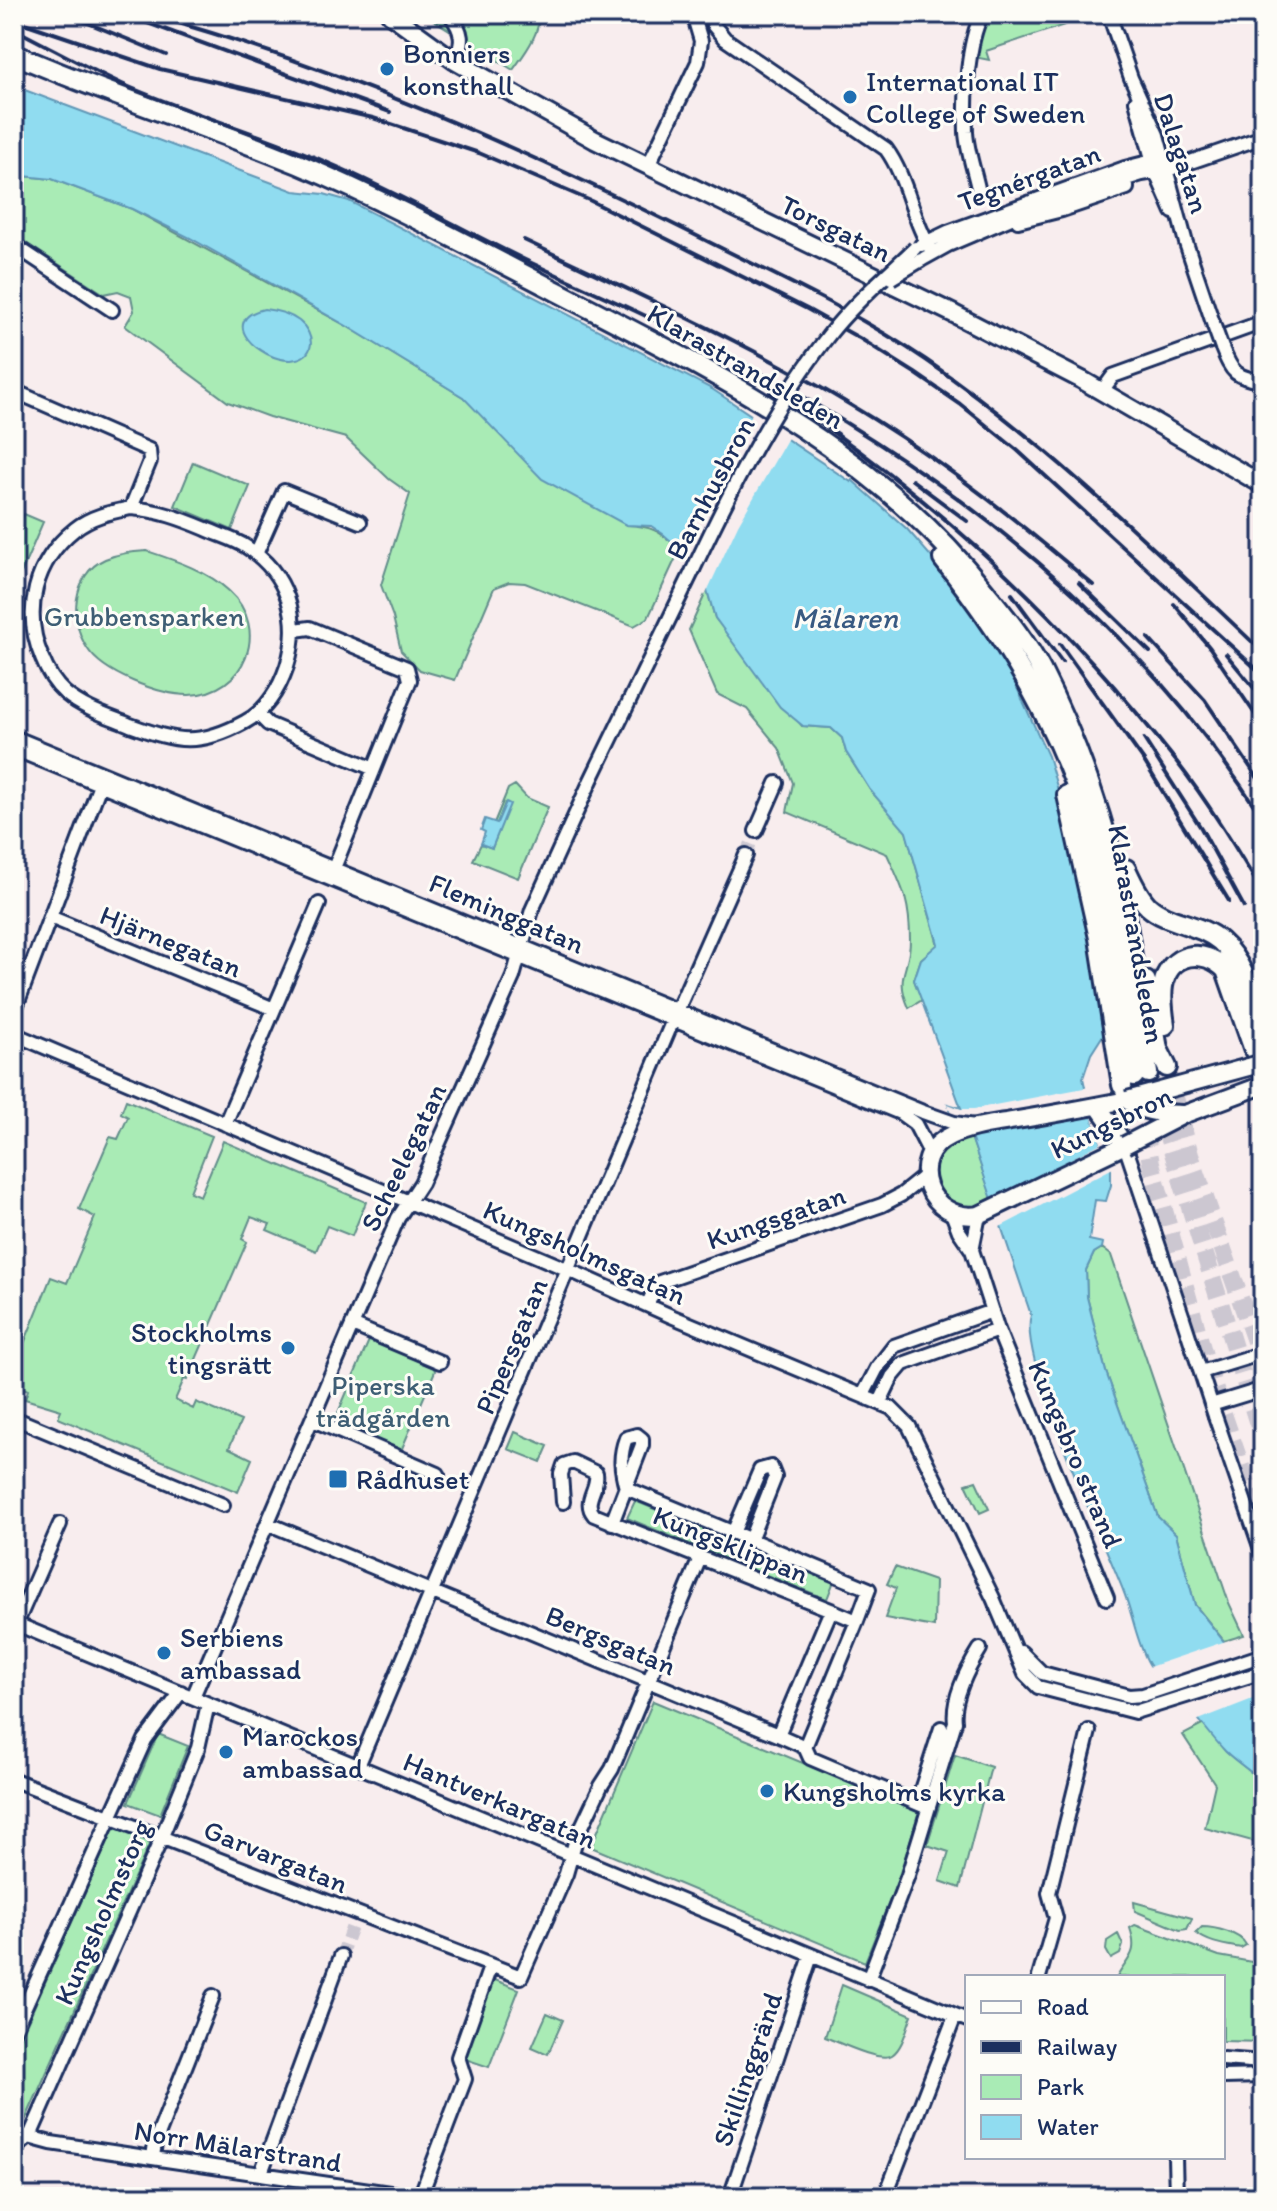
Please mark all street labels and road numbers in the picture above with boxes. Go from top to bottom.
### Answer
street label: Dalagatan [1147,89,1217,218]
street label: Tegnérgatan [953,135,1105,218]
street label: Torsgatan [775,187,897,269]
street label: Klarastrandsleden [641,296,851,436]
street label: Barnhusbron [658,411,762,565]
street label: Klarastrandsleden [1101,822,1173,1046]
street label: Fleminggatan [424,865,590,961]
street label: Hjärnegatan [95,897,247,985]
street label: Scheelegatan [353,1077,453,1237]
street label: Kungsbron [1045,1078,1177,1166]
street label: Kungsgatan [702,1177,850,1257]
street label: Kungsholmsgatan [478,1192,692,1312]
street label: Pipersgatan [467,1273,555,1419]
street label: Kungsbro strand [1021,1355,1131,1554]
street label: Kungsklippan [648,1497,814,1591]
street label: Bergsgatan [541,1597,681,1683]
street label: Hantverkargatan [398,1744,602,1856]
street label: Garvargatan [199,1812,353,1900]
street label: Kungsholmstorg [46,1814,158,2010]
street label: Skillinggränd [705,1988,789,2150]
street label: Norr Mälarstrand [132,2113,344,2179]

